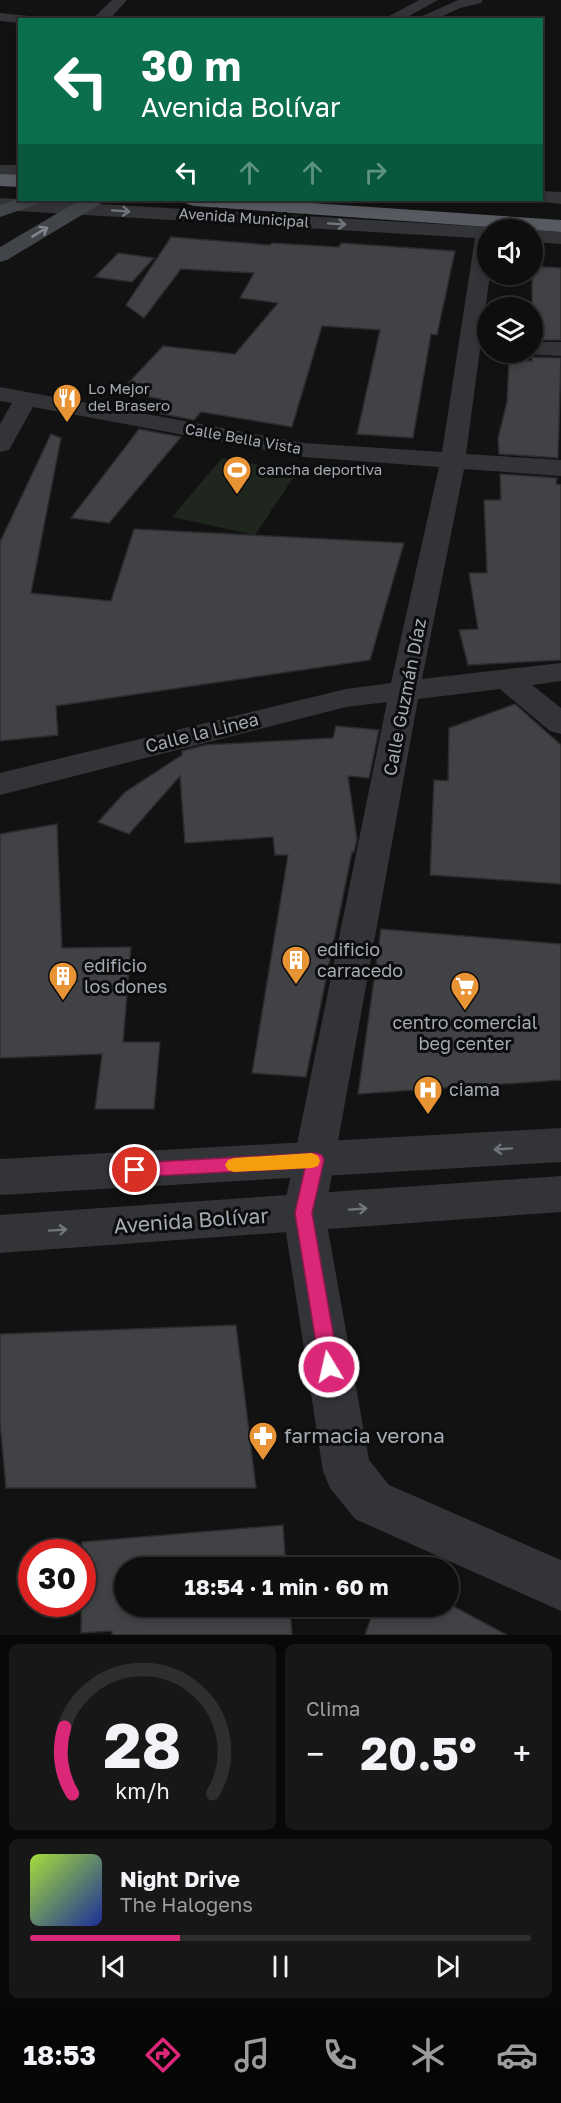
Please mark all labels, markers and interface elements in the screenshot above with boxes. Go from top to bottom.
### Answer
text: 30 m [141,40,241,90]
icon: left [42,42,120,120]
text: Avenida Bolívar [141,91,340,123]
icon: left [170,156,203,189]
icon: ahead [233,156,266,189]
icon: ahead [296,156,329,189]
icon: right [359,156,392,189]
street label: Avenida Municipal [178,203,310,231]
one-way arrow [111,205,131,216]
one-way arrow [326,219,346,230]
map controls [477,219,543,363]
button: sound [477,219,543,285]
one-way arrow [31,226,48,238]
button: layers [477,297,543,363]
place label: Lo Mejor del Brasero [88,379,170,414]
restaurant icon: Lo Mejor del Brasero [51,382,83,424]
street label: Calle Bella Vista [184,419,303,457]
sports icon: cancha deportiva [221,454,253,496]
place label: cancha deportiva [258,460,382,478]
street label: Calle Guzmán Díaz [378,616,430,777]
street label: Calle la Linea [143,707,261,757]
place label: edificio carracedo [317,938,403,981]
building icon: edificio carracedo [280,944,312,986]
place label: edificio los dones [84,954,167,997]
building icon: edificio los dones [47,960,79,1002]
supermarket icon: centro comercial beg center [449,970,481,1012]
place label: centro comercial beg center [393,1011,538,1054]
hospital icon: ciama [412,1074,444,1116]
place label: ciama [449,1078,500,1100]
one-way arrow [493,1143,513,1154]
pin [109,1144,160,1195]
icon: arrive [118,1153,151,1186]
street label: Avenida Bolívar [113,1202,269,1238]
one-way arrow [347,1203,367,1214]
one-way arrow [48,1224,68,1235]
position arrow [297,1335,361,1399]
pharmacy icon: farmacia verona [247,1420,279,1462]
place label: farmacia verona [284,1422,445,1448]
speed limit sign: 30 [18,1539,96,1617]
text: 18:54 · 1 min · 60 m [184,1573,389,1600]
text: Clima [306,1696,360,1720]
text: 28 [103,1707,181,1782]
text: 20.5° [360,1726,477,1780]
text: − [306,1734,324,1773]
text: + [513,1734,531,1773]
text: km/h [115,1778,170,1804]
text: Night Drive [120,1865,240,1892]
text: The Halogens [120,1892,253,1916]
icon: previous [97,1950,130,1983]
icon: pause [264,1950,297,1983]
icon: next [431,1950,464,1983]
icon: directions [142,2034,184,2076]
icon: music [231,2034,273,2076]
icon: phone [319,2034,361,2076]
icon: climate [407,2034,449,2076]
icon: car [496,2034,538,2076]
text: 18:53 [23,2039,96,2071]

